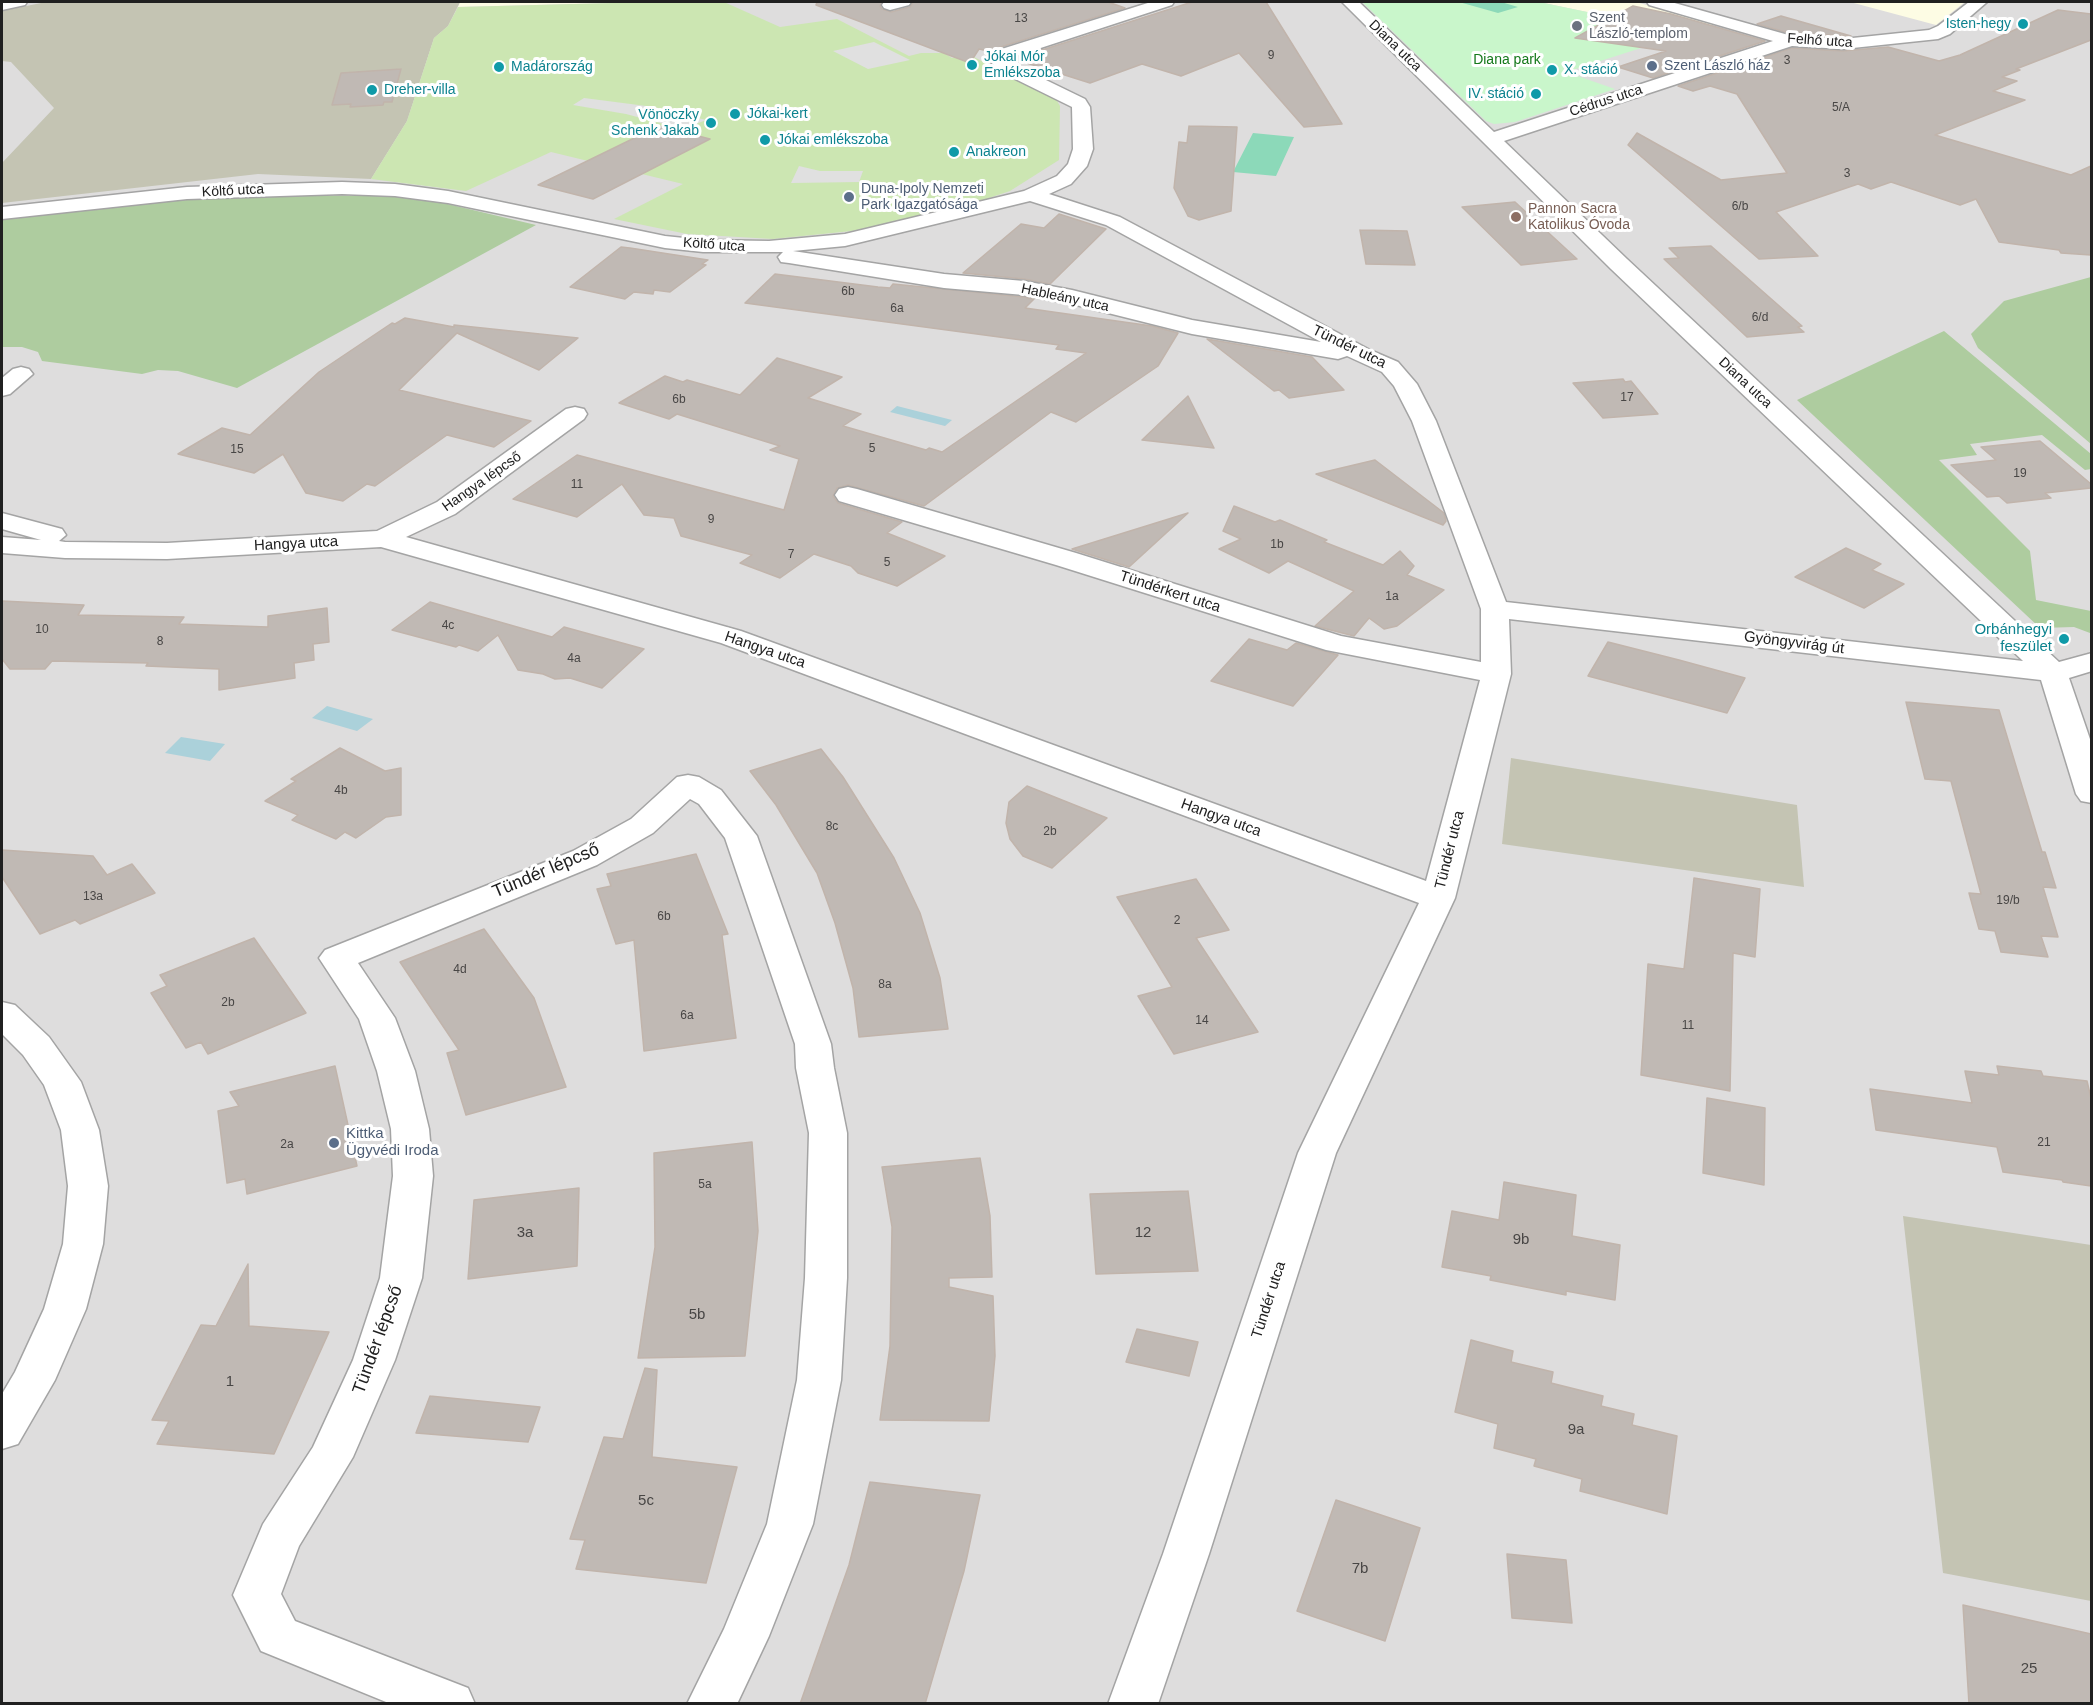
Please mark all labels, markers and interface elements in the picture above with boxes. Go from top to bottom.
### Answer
place label: Szent László-templom [1589,10,1688,42]
house number: 13 [1014,12,1028,26]
place label: Isten-hegy [1946,16,2011,32]
street label: Diana utca [1365,17,1425,75]
marker: Isten-hegy [2016,17,2030,31]
marker: Szent László-templom [1570,19,1584,33]
street label: Felhő utca [1787,30,1853,52]
place label: Jókai Mór Emlékszoba [984,49,1060,82]
house number: 9 [1268,49,1274,63]
park label: Diana park [1473,52,1541,68]
house number: 3 [1784,54,1790,68]
marker: Jókai Mór Emlékszoba [965,58,979,72]
place label: Szent László ház [1664,58,1771,74]
place label: Madárország [511,59,593,75]
marker: Szent László ház [1645,59,1659,73]
marker: Madárország [492,60,506,74]
place label: X. stáció [1564,62,1618,78]
marker: X. stáció [1545,63,1559,77]
street label: Cédrus utca [1568,81,1644,121]
place label: Dreher-villa [384,82,456,98]
marker: Dreher-villa [365,83,379,97]
place label: IV. stáció [1468,86,1524,102]
marker: IV. stáció [1529,87,1543,101]
house number: 5/A [1832,101,1850,115]
place label: Jókai-kert [747,106,808,122]
place label: Vönöczky Schenk Jakab [611,107,699,140]
marker: Jókai-kert [728,107,742,121]
marker: Vönöczky Schenk Jakab [704,116,718,130]
place label: Jókai emlékszoba [777,132,888,148]
marker: Jókai emlékszoba [758,133,772,147]
place label: Anakreon [966,144,1026,160]
marker: Anakreon [947,145,961,159]
house number: 3 [1844,167,1850,181]
street label: Költő utca [201,181,265,201]
place label: Duna-Ipoly Nemzeti Park Igazgatósága [861,181,984,214]
marker: Duna-Ipoly Nemzeti Park Igazgatósága [842,190,856,204]
house number: 6/b [1732,200,1748,214]
place label: Pannon Sacra Katolikus Óvoda [1528,201,1630,234]
marker: Pannon Sacra Katolikus Óvoda [1509,210,1523,224]
street label: Költő utca [682,234,746,256]
street label: Hableány utca [1019,280,1111,316]
house number: 6b [841,285,855,299]
house number: 6a [890,302,904,316]
house number: 6/d [1752,311,1768,325]
street label: Tündér utca [1309,321,1389,373]
street label: Diana utca [1715,354,1775,412]
house number: 17 [1620,391,1634,405]
house number: 6b [672,393,686,407]
house number: 5 [869,442,875,456]
house number: 15 [230,443,244,457]
street label: Hangya lépcső [439,449,525,515]
house number: 19 [2013,467,2027,481]
house number: 11 [571,478,583,492]
house number: 9 [708,513,714,527]
street label: Hangya utca [253,533,339,555]
house number: 1b [1270,538,1284,552]
house number: 7 [788,548,794,562]
house number: 5 [884,556,890,570]
street label: Tündérkert utca [1117,567,1223,617]
house number: 1a [1385,590,1399,604]
house number: 4c [442,619,454,633]
place label: Orbánhegyi feszület [1974,621,2052,656]
house number: 10 [35,623,49,637]
street label: Hangya utca [722,628,808,672]
street label: Gyöngyvirág út [1743,628,1845,658]
marker: Orbánhegyi feszület [2057,632,2071,646]
house number: 8 [157,635,163,649]
house number: 4a [567,652,581,666]
house number: 4b [334,784,348,798]
street label: Hangya utca [1178,795,1264,841]
street label: Tündér utca [1432,809,1468,891]
house number: 8c [826,820,838,834]
house number: 2b [1043,825,1057,839]
street label: Tündér lépcső [489,839,603,903]
house number: 13a [83,890,103,904]
house number: 19/b [1996,894,2020,908]
house number: 6b [657,910,671,924]
house number: 2 [1174,914,1180,928]
house number: 4d [453,963,467,977]
house number: 8a [878,978,892,992]
house number: 2b [221,996,235,1010]
house number: 6a [680,1009,694,1023]
house number: 14 [1195,1014,1209,1028]
house number: 11 [1682,1019,1694,1033]
place label: Kittka Ügyvédi Iroda [346,1125,439,1160]
marker: Kittka Ügyvédi Iroda [327,1136,341,1150]
house number: 21 [2037,1136,2051,1150]
house number: 2a [280,1138,294,1152]
house number: 5a [698,1178,712,1192]
house number: 3a [517,1224,533,1242]
house number: 12 [1135,1224,1151,1242]
house number: 9b [1513,1231,1529,1249]
street label: Tündér utca [1248,1259,1290,1341]
street label: Tündér lépcső [348,1283,408,1397]
house number: 5b [689,1306,705,1324]
house number: 1 [226,1373,234,1391]
house number: 9a [1568,1421,1584,1439]
house number: 5c [638,1492,654,1510]
house number: 7b [1352,1560,1368,1578]
house number: 25 [2021,1660,2037,1678]

